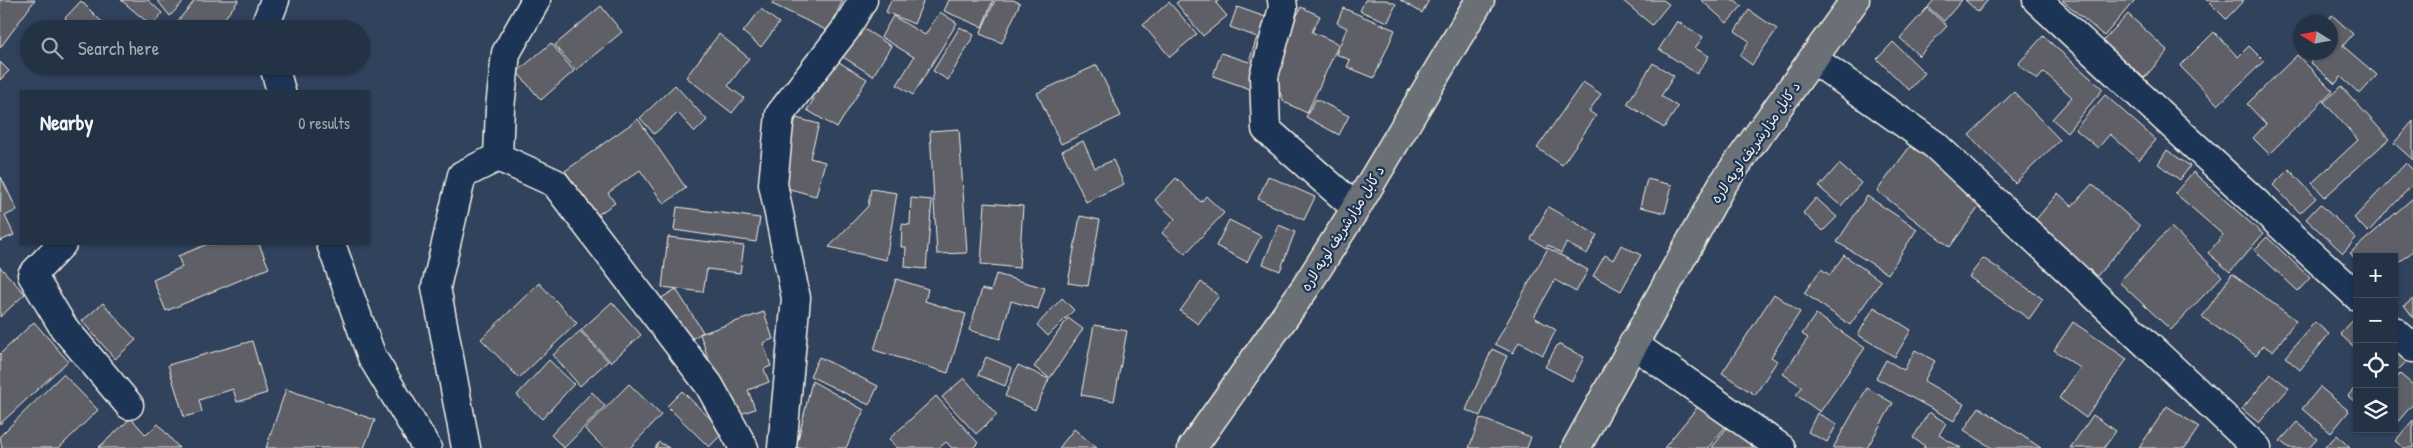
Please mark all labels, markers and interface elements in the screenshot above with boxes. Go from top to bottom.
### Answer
north arrow [2293,15,2338,60]
search box [20,20,370,75]
icon: search [38,34,66,62]
text: Search here [78,35,159,61]
street label: د کابل مزارشریف لویه لاره [1706,77,1805,207]
text: Nearby [40,108,93,137]
text: 0 results [298,112,350,134]
street label: د کابل مزارشریف لویه لاره [1296,162,1389,295]
map controls [2353,253,2398,433]
button: + [2353,253,2398,298]
button: − [2353,298,2398,343]
button: locate [2353,343,2398,388]
button: layers [2353,388,2398,433]

